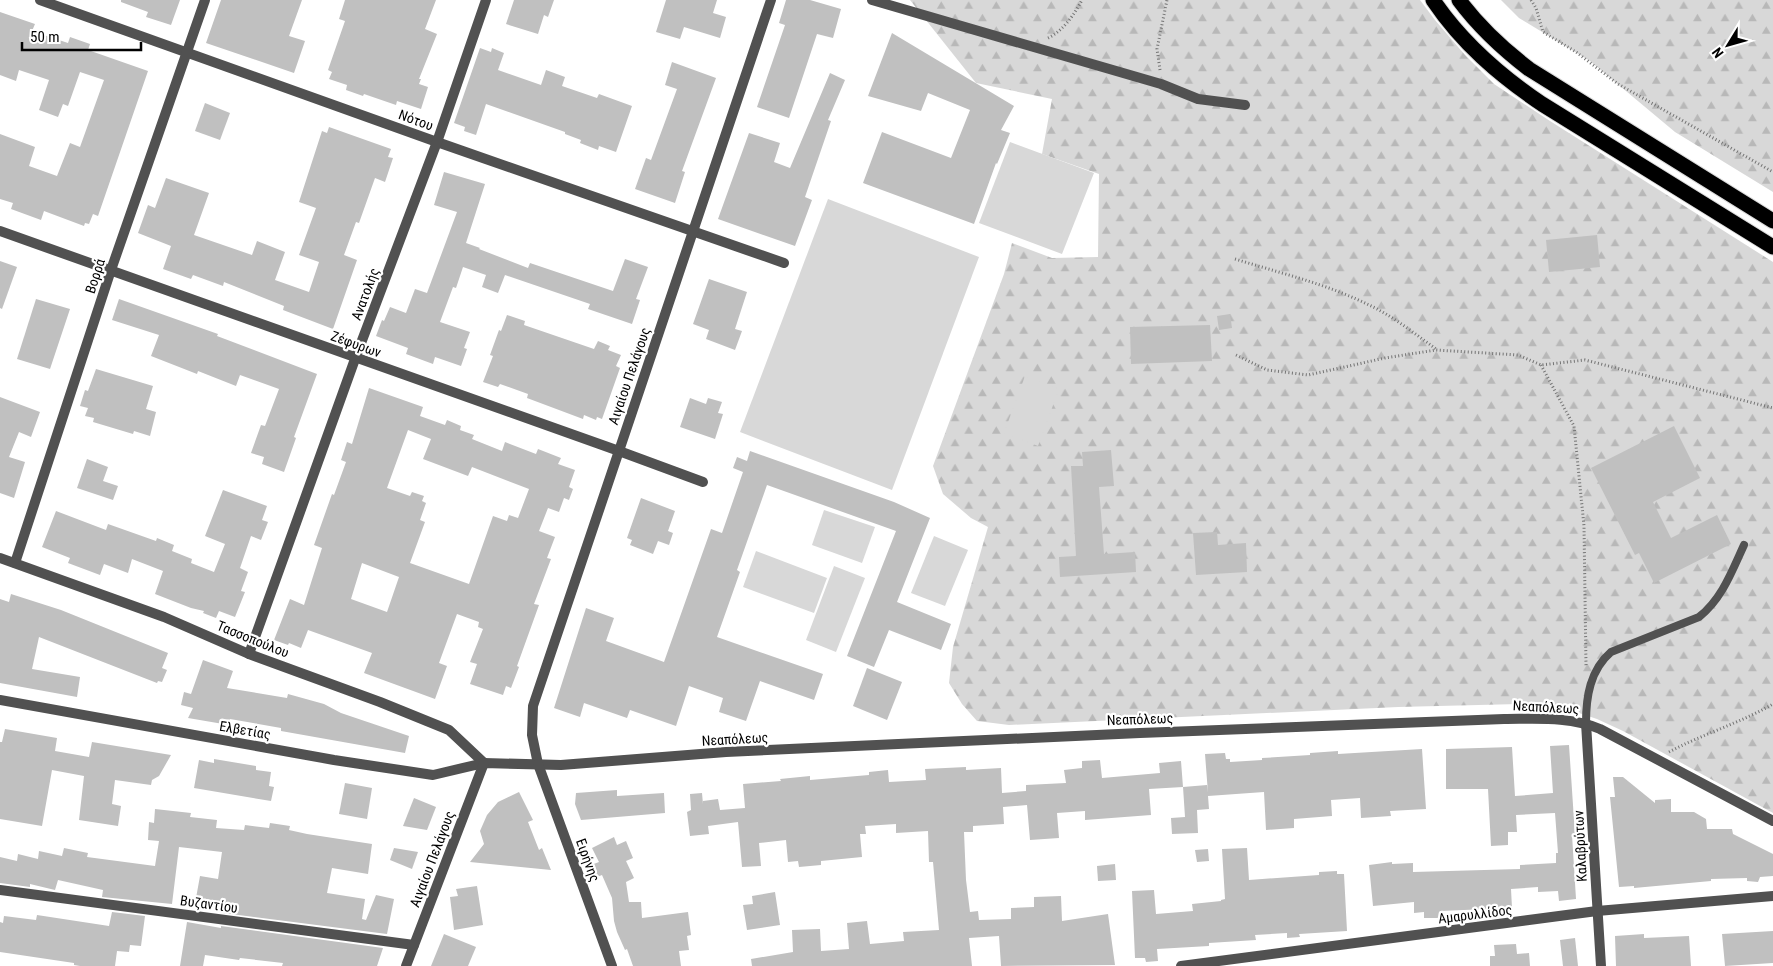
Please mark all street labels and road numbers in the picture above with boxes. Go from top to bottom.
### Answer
street label: Νότου [397,106,436,134]
street label: Βορρά [82,257,108,295]
street label: Ανατολής [348,266,382,322]
street label: Αιγαίου Πελάγους [605,325,653,427]
street label: Ζέφυρων [328,328,383,361]
street label: Τασσοπούλου [215,617,292,661]
street label: Νεαπόλεως [1512,697,1580,717]
street label: Νεαπόλεως [1106,710,1174,728]
street label: Ελβετίας [218,718,272,742]
street label: Νεαπόλεως [701,729,769,749]
street label: Αιγαίου Πελάγους [406,809,458,909]
street label: Καλαβρύτων [1570,810,1590,882]
street label: Ειρήνης [573,836,603,884]
street label: Βυζαντίου [179,892,239,916]
street label: Αμαρυλλίδος [1437,902,1513,926]

